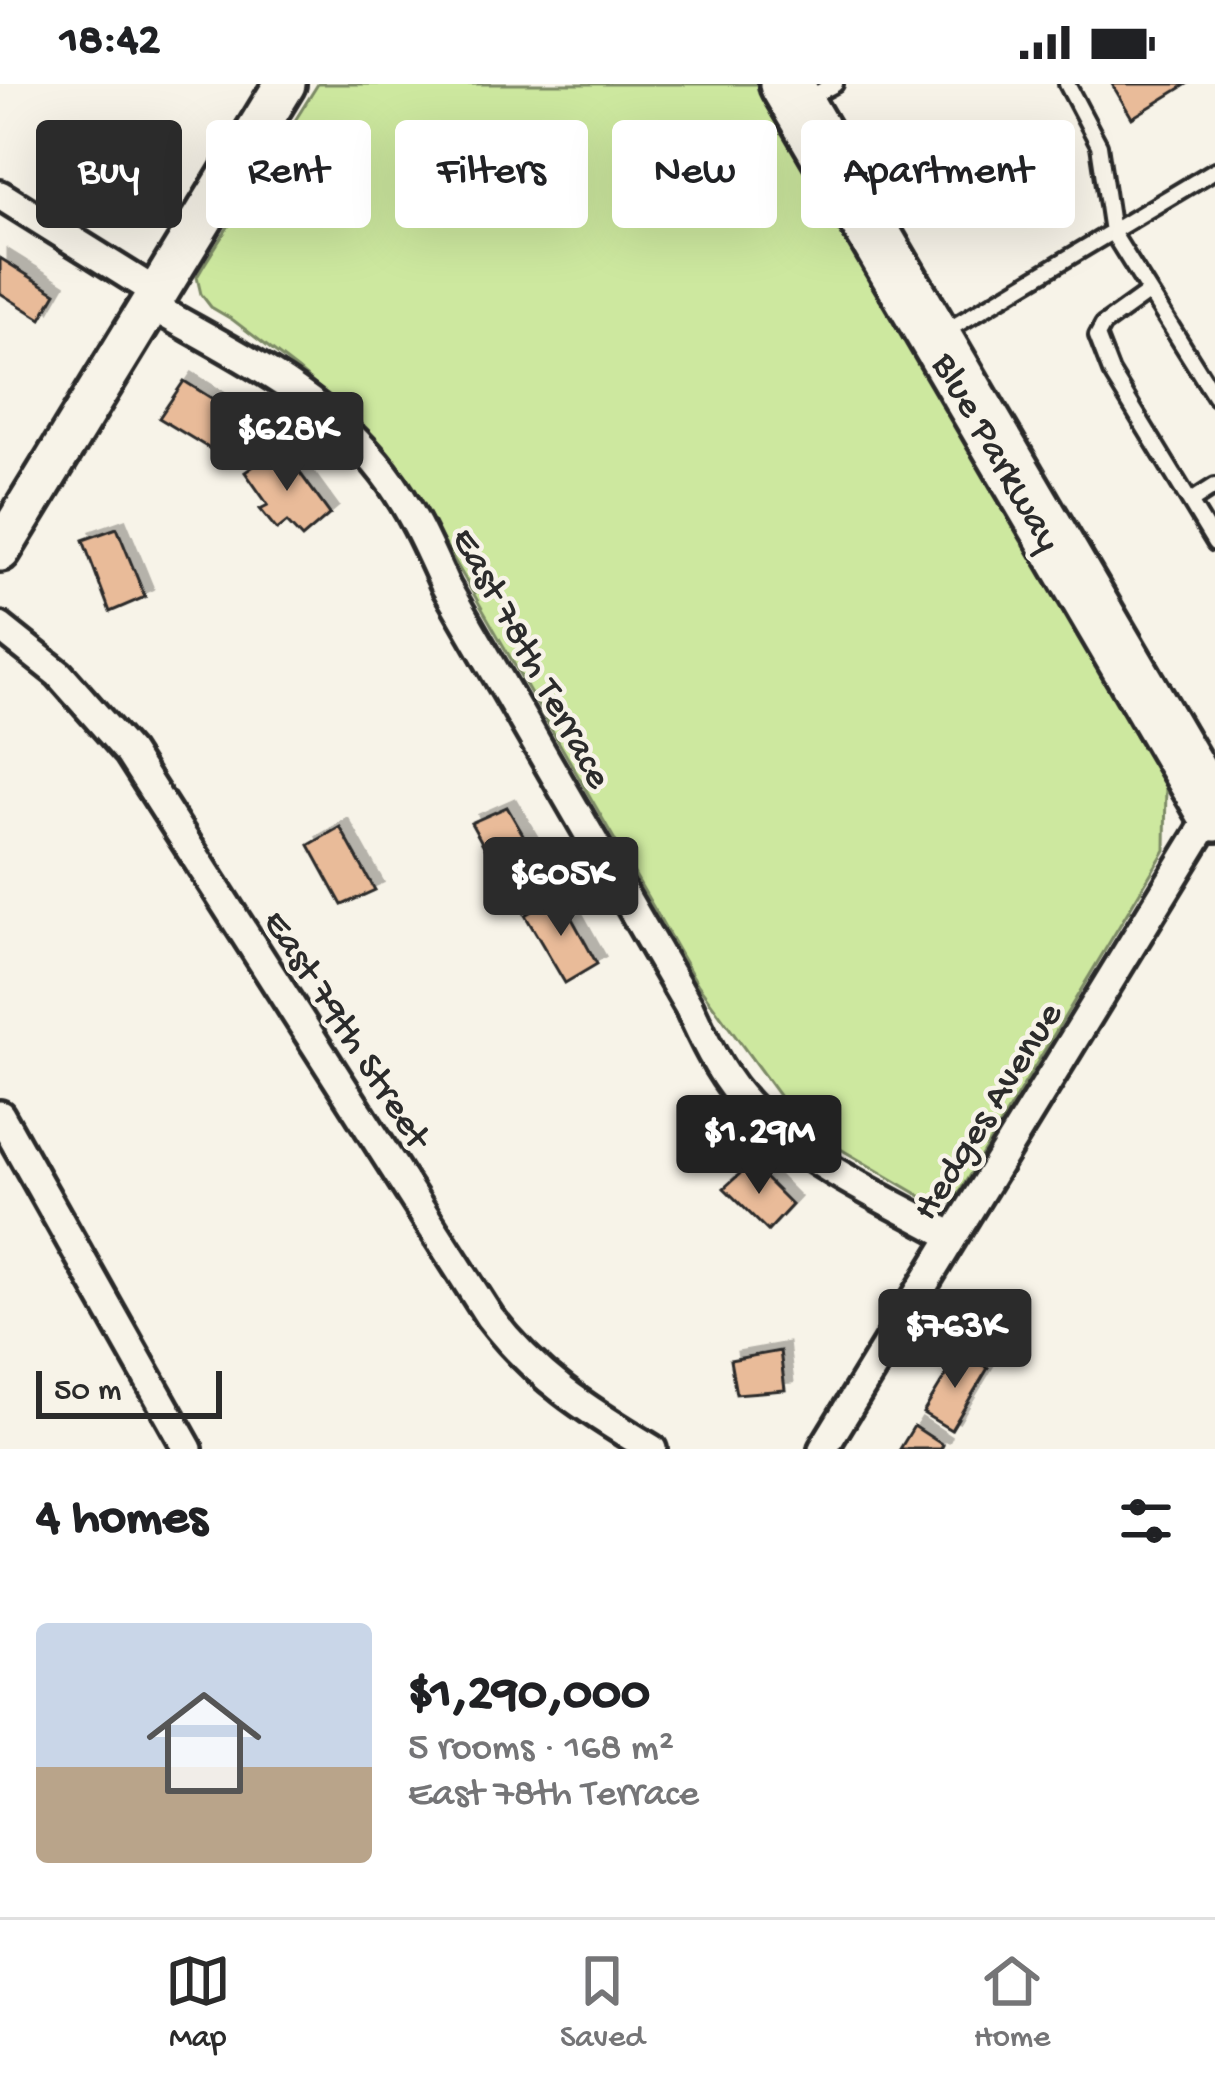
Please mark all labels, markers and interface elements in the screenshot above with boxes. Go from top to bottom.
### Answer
text: 18:42 [60,16,160,69]
chip: Buy [36,120,182,228]
chip: Rent [206,120,371,228]
chip: Filters [395,120,588,228]
chip: New [612,120,777,228]
chip: Apartment [801,120,1075,228]
street label: Blue Parkway [918,345,1069,561]
pin: $628K [203,392,371,494]
text: $628K [237,408,337,454]
street label: East 78th Terrace [438,521,620,799]
pin: $605K [477,837,645,939]
text: $605K [510,853,612,899]
street label: East 79th Street [250,903,440,1161]
street label: Hedges Avenue [905,994,1076,1230]
pin: $1.29M [661,1095,857,1197]
text: $1.29M [703,1111,815,1157]
pin: $763K [871,1289,1039,1391]
text: $763K [905,1305,1005,1351]
scale bar [36,1365,222,1418]
text: 50 m [54,1373,121,1411]
icon: filters [1113,1488,1179,1554]
text: 4 homes [36,1491,207,1551]
text: $1,290,000 [408,1667,650,1727]
icon: home [132,1671,276,1815]
text: 5 rooms · 168 m² [408,1727,674,1773]
text: East 78th Terrace [408,1773,699,1819]
tab: Map [165,1948,231,2058]
tab: Saved [560,1948,645,2058]
tab: Home [974,1948,1050,2058]

